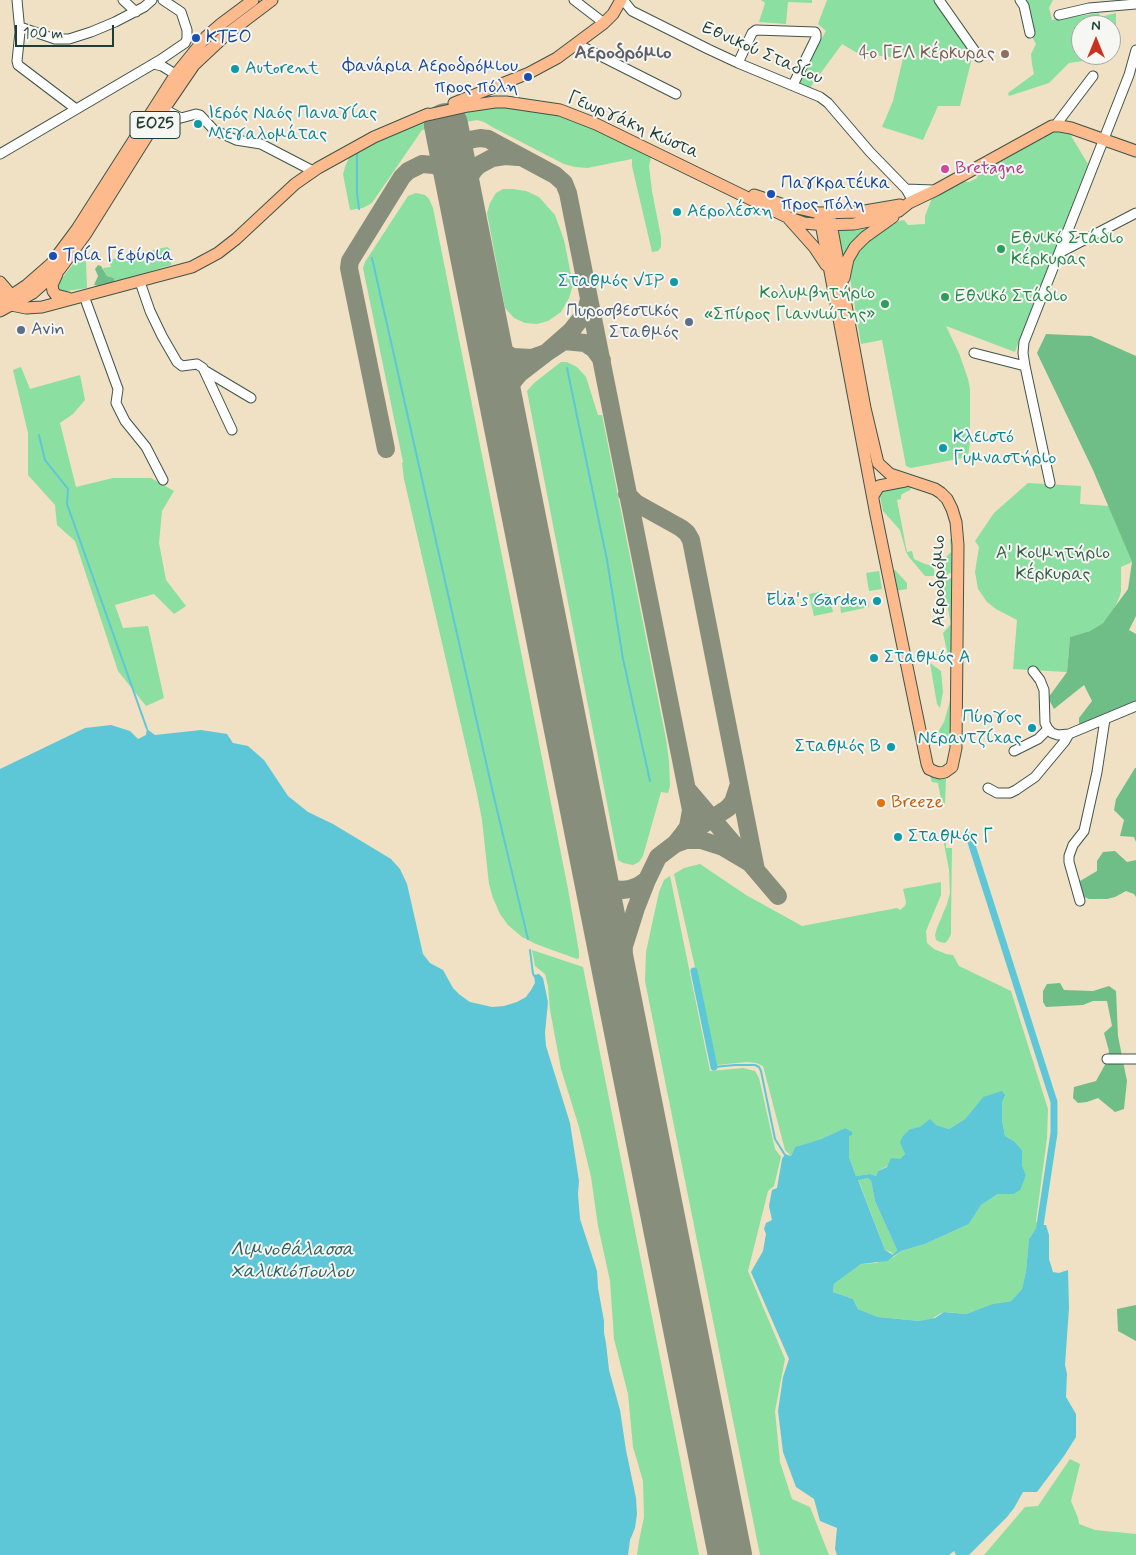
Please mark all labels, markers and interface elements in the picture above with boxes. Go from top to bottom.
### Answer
scale bar [18,15,116,47]
north arrow [1071,15,1121,65]
text: N [1091,17,1101,35]
street label: Εθνικού Σταδίου [698,18,826,90]
text: 100 m [23,24,63,44]
place label: ΚΤΕΟ [206,27,252,49]
marker: ΚΤΕΟ [190,32,202,44]
district label: Αεροδρόμιο [574,43,672,65]
place label: 4ο ΓΕΛ Κέρκυρας [859,43,995,65]
marker: 4ο ΓΕΛ Κέρκυρας [999,48,1011,60]
place label: Φανάρια Αεροδρόμιου προς πόλη [343,56,518,98]
place label: Autorent [245,58,319,80]
marker: Autorent [229,63,241,75]
marker: Φανάρια Αεροδρόμιου προς πόλη [522,71,534,83]
street label: Γεωργάκη Κώστα [564,87,702,165]
place label: Ιερός Ναός Παναγίας Μεγαλομάτας [208,103,377,146]
road number: ΕΟ25 [130,112,180,138]
marker: Ιερός Ναός Παναγίας Μεγαλομάτας [192,118,204,130]
place label: Bretagne [955,158,1024,180]
marker: Bretagne [939,163,951,175]
place label: Παγκρατέικα προς πόλη [781,173,890,215]
marker: Παγκρατέικα προς πόλη [765,188,777,200]
place label: Αερολέσχη [687,201,773,223]
marker: Αερολέσχη [671,206,683,218]
place label: Εθνικό Στάδιο Κέρκυρας [1011,228,1124,270]
marker: Εθνικό Στάδιο Κέρκυρας [995,243,1007,255]
place label: Τρία Γεφύρια [63,245,174,267]
marker: Τρία Γεφύρια [47,250,59,262]
place label: Σταθμός VIP [558,271,664,293]
marker: Σταθμός VIP [668,276,680,288]
place label: Κολυμβητήριο «Σπύρος Γιαννιώτης» [704,283,875,326]
place label: Εθνικό Στάδιο [955,286,1068,308]
marker: Εθνικό Στάδιο [939,291,951,303]
marker: Κολυμβητήριο «Σπύρος Γιαννιώτης» [879,298,891,310]
place label: Πυροσβεστικός Σταθμός [566,301,679,344]
marker: Πυροσβεστικός Σταθμός [683,316,695,328]
place label: Avin [31,319,65,341]
marker: Avin [15,324,27,336]
place label: Κλειστό Γυμναστήριο [953,427,1056,469]
marker: Κλειστό Γυμναστήριο [937,442,949,454]
street label: Αεροδρόμιο [929,535,951,627]
park label: Α' Κοιμητήριο Κέρκυρας [996,543,1110,586]
place label: Elia's Garden [766,590,867,612]
marker: Elia's Garden [871,595,883,607]
place label: Σταθμός Α [884,647,971,669]
marker: Σταθμός Α [868,652,880,664]
place label: Πύργος Νεραντζίχας [918,707,1022,750]
marker: Πύργος Νεραντζίχας [1026,722,1038,734]
place label: Σταθμός B [795,736,881,758]
marker: Σταθμός B [885,741,897,753]
place label: Breeze [891,792,943,814]
marker: Breeze [875,797,887,809]
place label: Σταθμός Γ [908,826,993,848]
marker: Σταθμός Γ [892,831,904,843]
water label: Λιμνοθάλασσα Χαλικιόπουλου [230,1240,354,1284]

